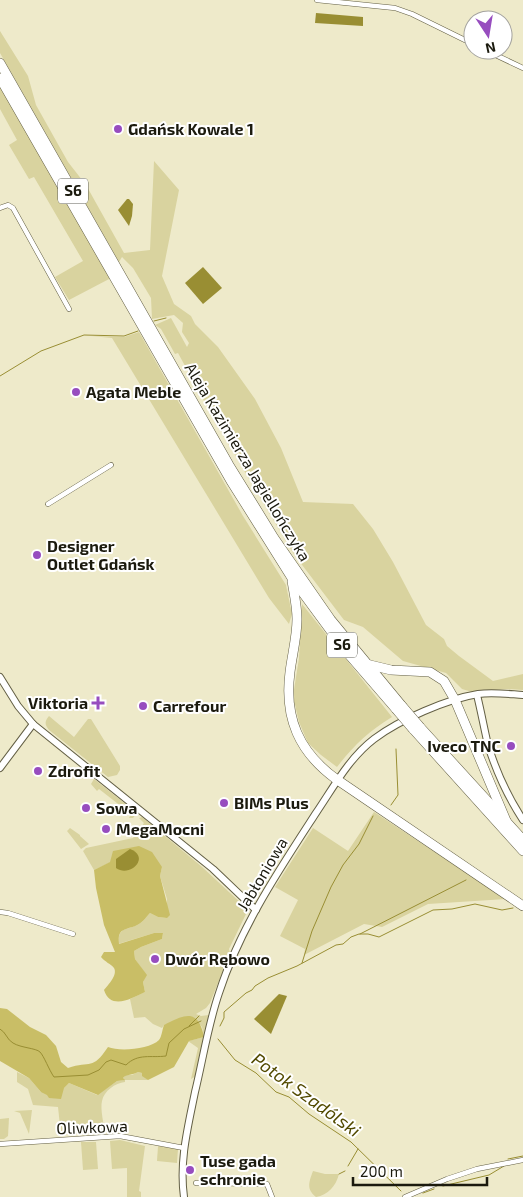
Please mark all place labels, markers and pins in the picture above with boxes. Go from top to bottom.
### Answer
place label: Gdańsk Kowale 1 [128,119,254,138]
marker: Gdańsk Kowale 1 [112,123,124,135]
place label: Agata Meble [86,382,181,401]
marker: Agata Meble [70,386,82,398]
place label: Designer Outlet Gdańsk [47,536,154,573]
marker: Designer Outlet Gdańsk [31,549,43,561]
place label: Viktoria [28,693,88,712]
place label: Carrefour [153,696,226,715]
marker: Viktoria [92,697,104,709]
marker: Carrefour [137,700,149,712]
place label: Iveco TNC [427,736,501,755]
marker: Iveco TNC [505,740,517,752]
place label: Zdrofit [48,761,101,780]
marker: Zdrofit [32,765,44,777]
place label: BIMs Plus [234,793,309,812]
marker: BIMs Plus [218,797,230,809]
place label: Sowa [96,798,137,817]
marker: Sowa [80,802,92,814]
place label: MegaMocni [116,819,204,838]
marker: MegaMocni [100,823,112,835]
place label: Dwór Rębowo [165,949,270,968]
marker: Dwór Rębowo [149,953,161,965]
place label: Tuse gada schronie [200,1151,276,1188]
marker: Tuse gada schronie [184,1164,196,1176]

